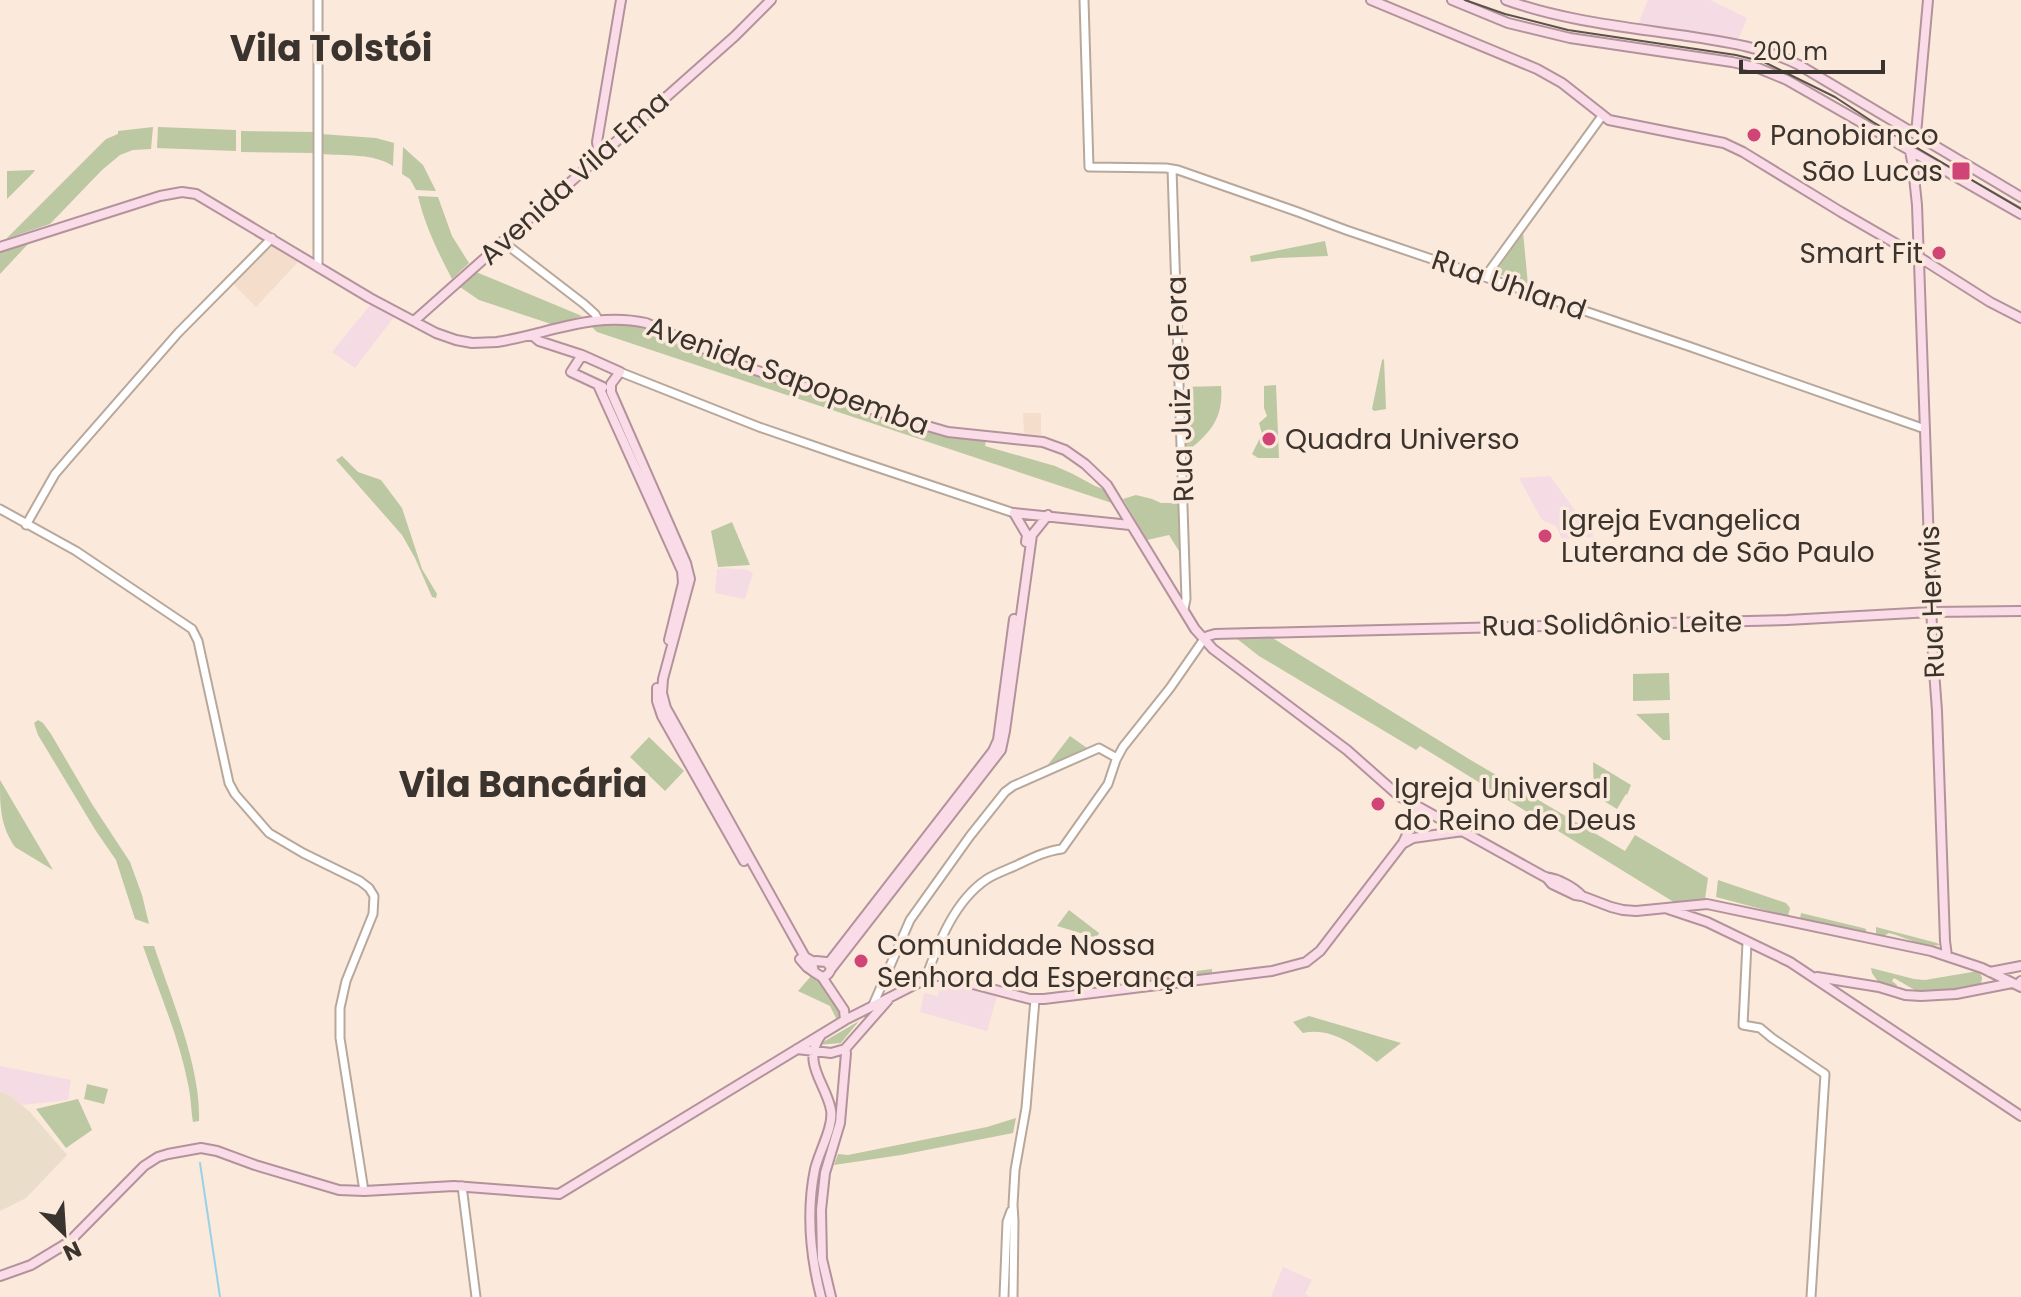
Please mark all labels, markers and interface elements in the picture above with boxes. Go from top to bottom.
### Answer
district label: Vila Tolstói [230,23,432,74]
scale bar [1741,24,1883,74]
text: 200 m [1753,35,1828,68]
street label: Avenida Vila Ema [471,82,677,274]
place label: Panobianco [1770,116,1939,155]
marker: Panobianco [1745,126,1763,144]
place label: São Lucas [1802,152,1943,191]
marker: São Lucas [1950,160,1972,182]
place label: Smart Fit [1799,234,1923,273]
street label: Rua Uhland [1427,240,1591,330]
marker: Smart Fit [1930,244,1948,262]
street label: Rua Juiz de Fora [1157,275,1203,503]
street label: Avenida Sapopemba [642,307,934,445]
place label: Quadra Universo [1285,420,1519,459]
marker: Quadra Universo [1260,430,1278,448]
place label: Igreja Evangelica Luterana de São Paulo [1561,501,1875,572]
street label: Rua Herwis [1910,525,1954,679]
marker: Igreja Evangelica Luterana de São Paulo [1536,527,1554,545]
street label: Rua Solidônio Leite [1481,602,1743,646]
district label: Vila Bancária [399,759,647,810]
place label: Igreja Universal do Reino de Deus [1394,769,1636,840]
marker: Igreja Universal do Reino de Deus [1369,795,1387,813]
place label: Comunidade Nossa Senhora da Esperança [877,926,1195,997]
marker: Comunidade Nossa Senhora da Esperança [852,952,870,970]
north arrow [24,1193,104,1273]
text: N [58,1233,86,1268]

